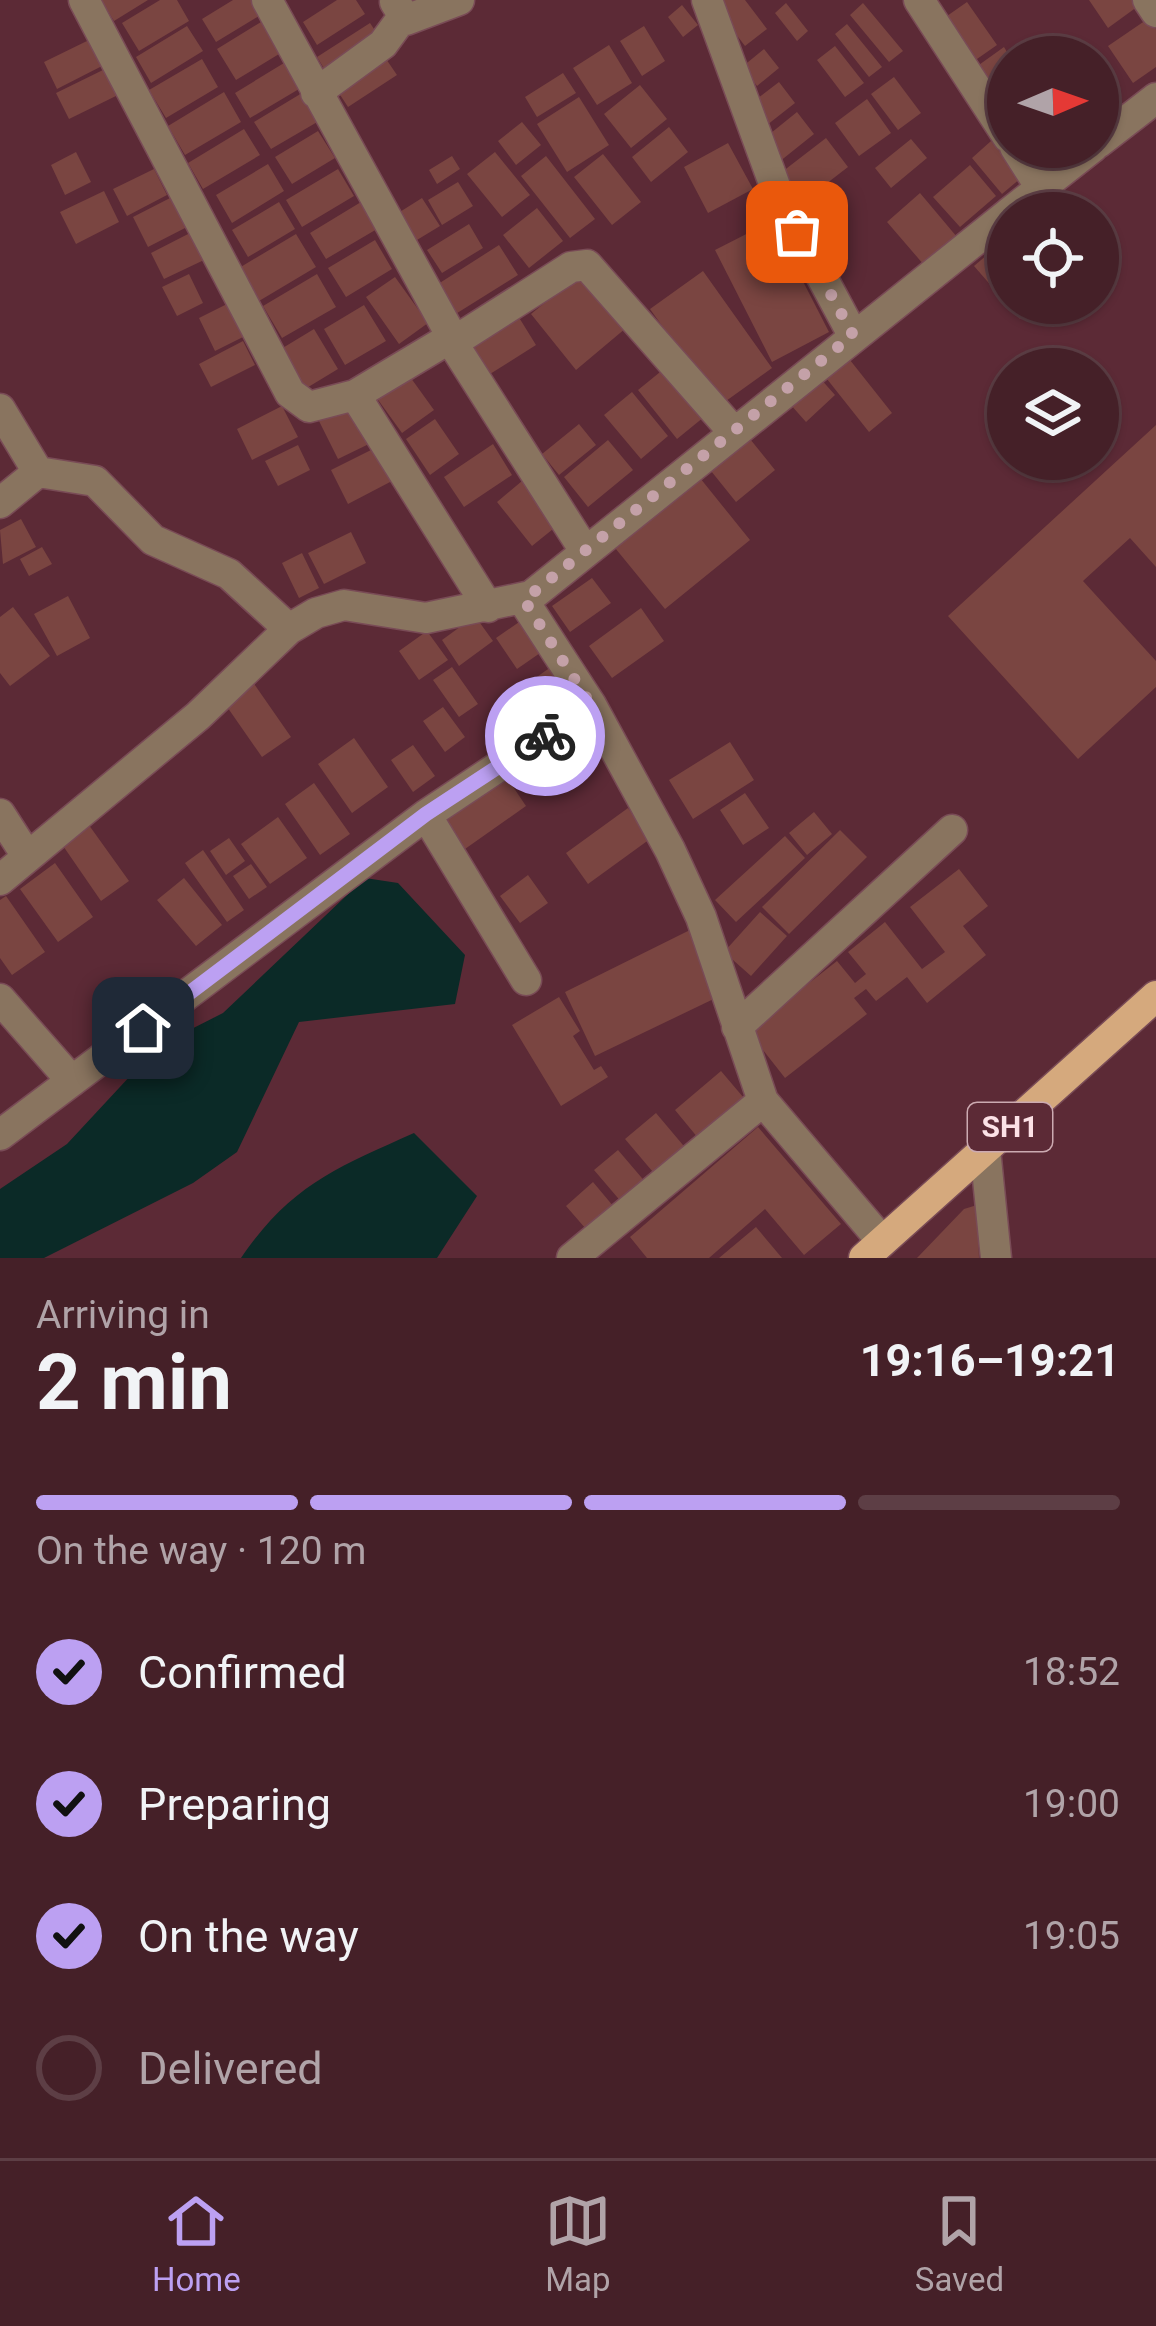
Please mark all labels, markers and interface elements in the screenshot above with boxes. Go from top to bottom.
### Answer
north arrow [987,36,1119,168]
map controls [987,36,1119,480]
pin [746,181,848,283]
button: locate [987,192,1119,324]
icon: bag [764,199,830,265]
button: layers [987,348,1119,480]
courier [485,676,605,796]
icon: bike [512,703,578,769]
pin [92,977,194,1079]
icon: home [110,995,176,1061]
road number: SH1 [968,1103,1052,1151]
text: Arriving in [36,1292,210,1338]
text: 19:16–19:21 [860,1334,1120,1387]
text: 2 min [36,1337,232,1428]
text: On the way · 120 m [36,1528,367,1574]
icon: check [36,1639,102,1705]
text: Confirmed [138,1646,347,1699]
text: 18:52 [1023,1649,1120,1695]
icon: check [36,1771,102,1837]
text: Preparing [138,1778,331,1831]
text: 19:00 [1023,1781,1120,1827]
icon: check [36,1903,102,1969]
text: On the way [138,1910,359,1963]
text: 19:05 [1023,1913,1120,1959]
text: Delivered [138,2042,323,2095]
tab: Home [152,2188,241,2299]
tab: Map [545,2188,611,2299]
tab: Saved [915,2188,1004,2299]

